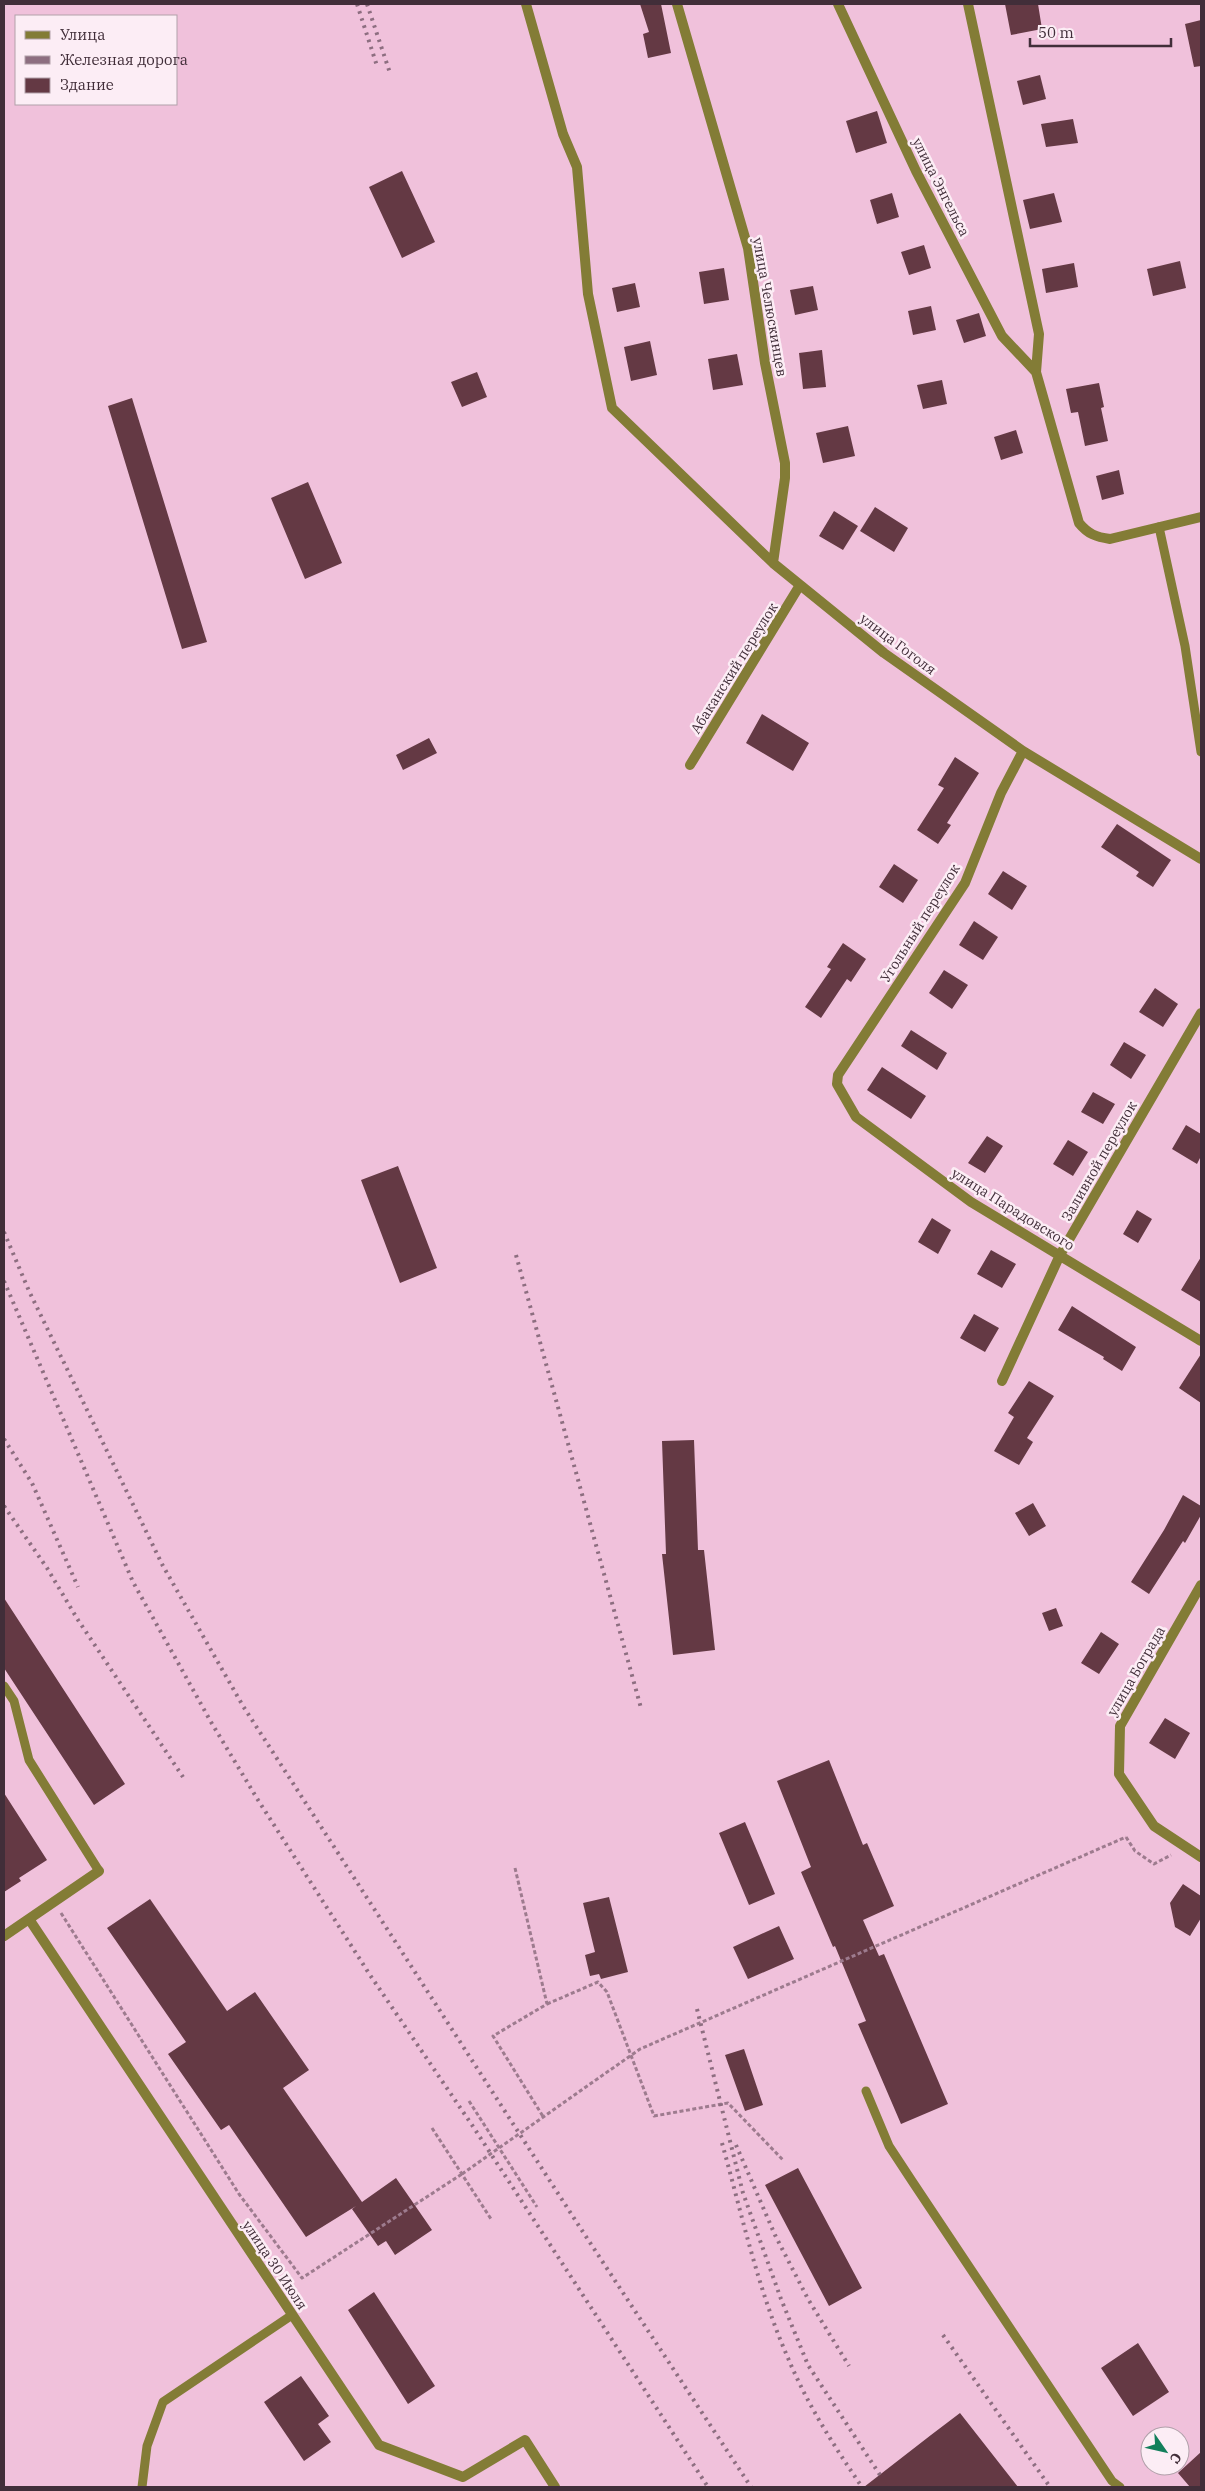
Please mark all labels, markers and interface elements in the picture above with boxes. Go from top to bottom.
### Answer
legend [15,15,178,105]
scale bar [1030,15,1171,47]
text: 50 m [1038,23,1074,42]
text: Улица [60,25,105,44]
text: Железная дорога [60,50,188,69]
text: Здание [60,75,114,94]
street label: улица Энгельса [908,135,974,240]
street label: улица Челюскинцев [749,236,791,378]
street label: Абаканский переулок [686,599,782,737]
street label: улица Гоголя [856,609,940,679]
street label: Угольный переулок [876,860,964,986]
street label: Заливной переулок [1057,1098,1141,1224]
street label: улица Парадовского [948,1164,1078,1254]
street label: улица Бограда [1103,1623,1169,1719]
street label: улица 30 Июля [239,2217,311,2313]
north arrow [1140,2426,1190,2476]
text: С [1166,2449,1186,2467]

